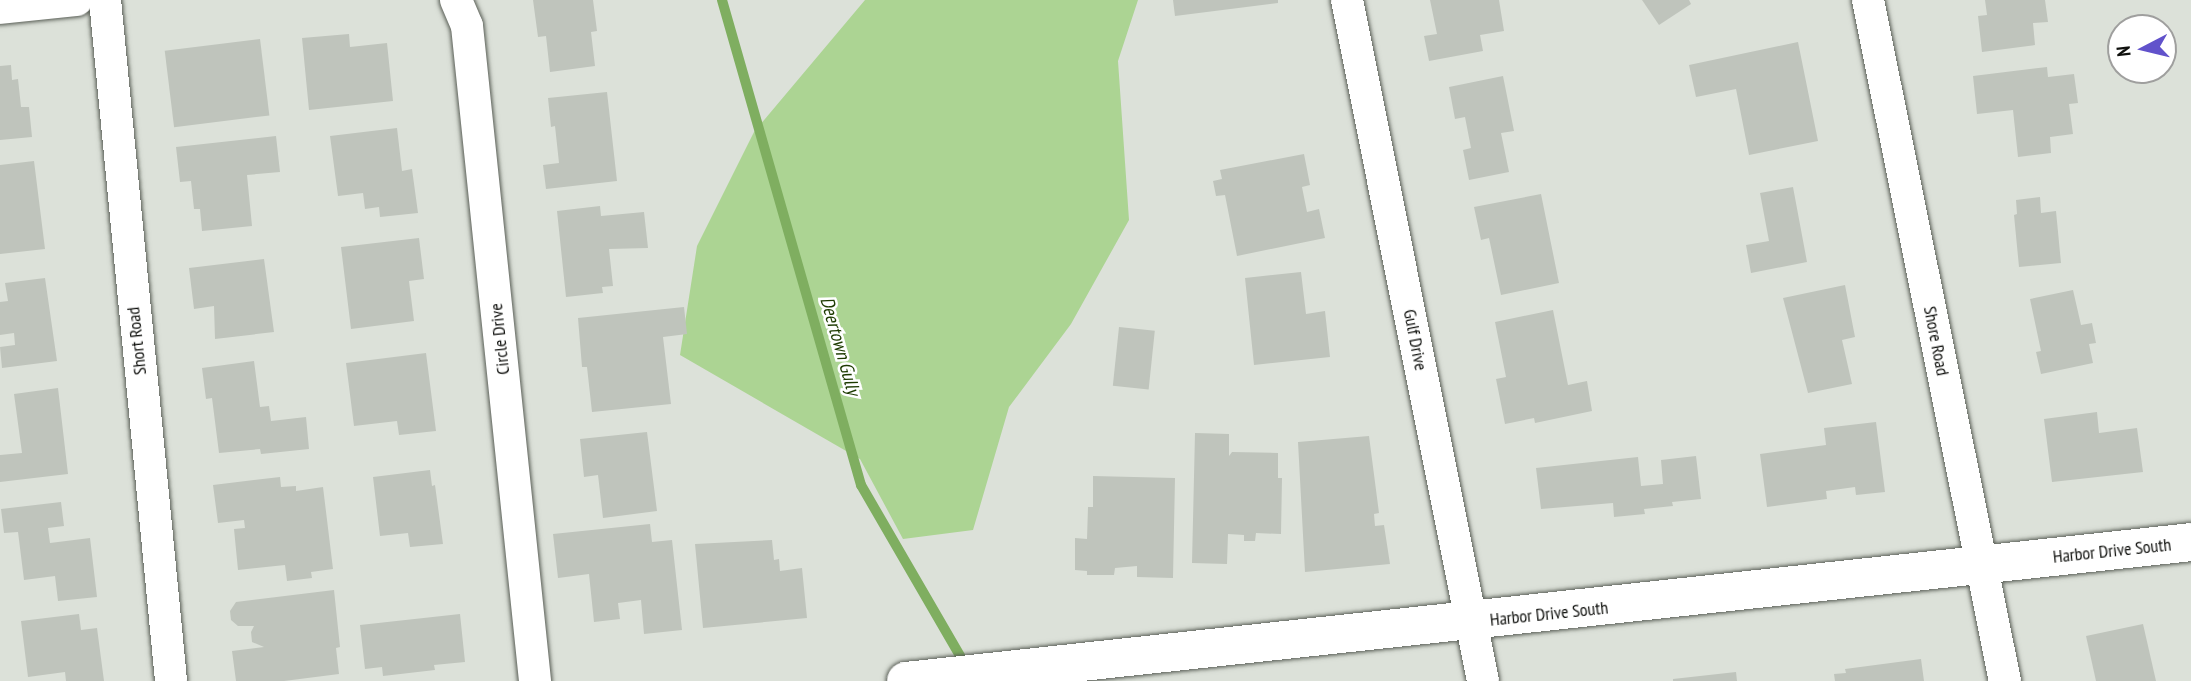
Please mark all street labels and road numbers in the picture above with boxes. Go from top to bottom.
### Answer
street label: Circle Drive [486,302,514,376]
street label: Shore Road [1919,304,1953,378]
street label: Short Road [123,306,151,376]
street label: Gulf Drive [1398,308,1432,372]
street label: Harbor Drive South [2052,534,2172,568]
street label: Harbor Drive South [1489,597,1609,631]

